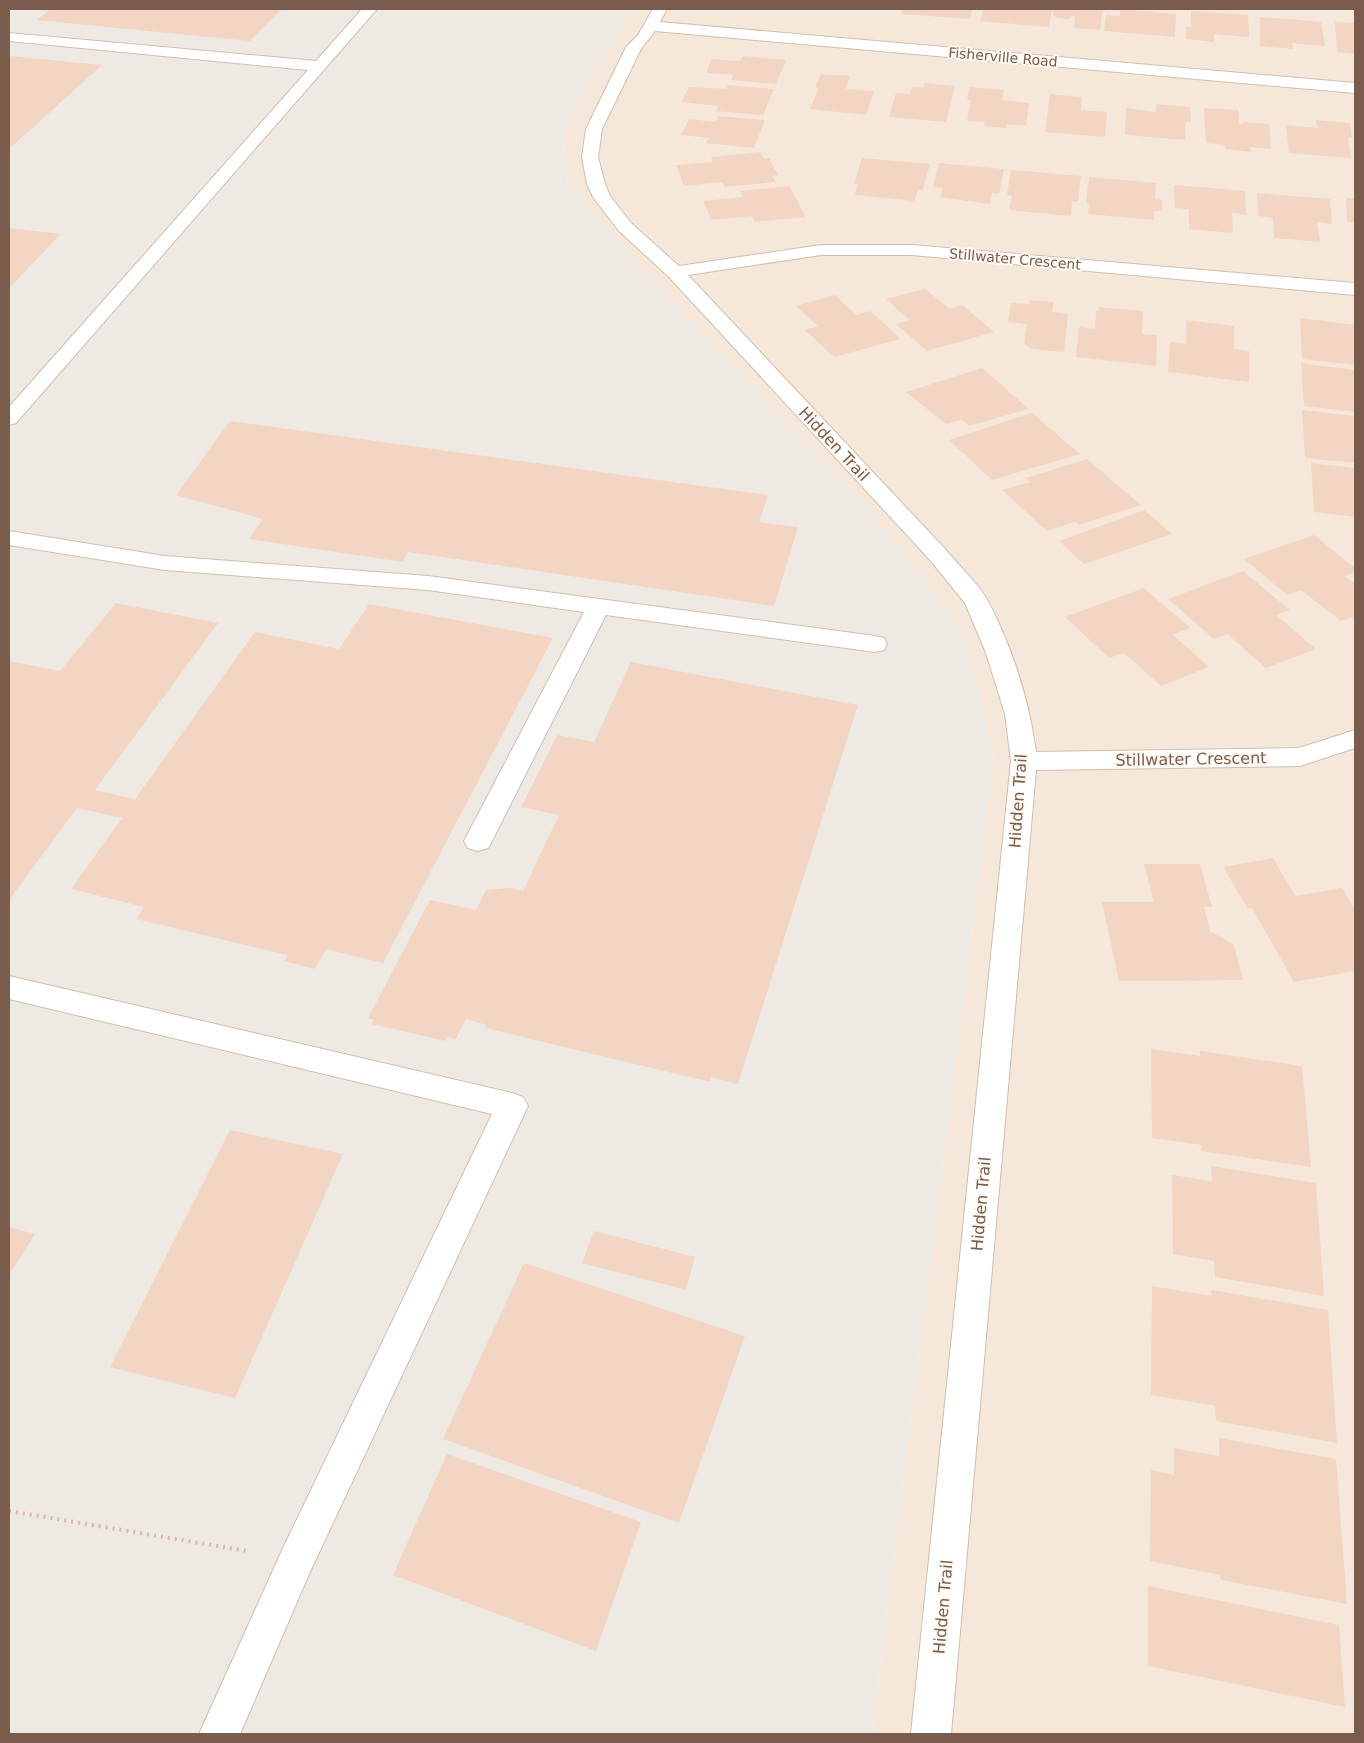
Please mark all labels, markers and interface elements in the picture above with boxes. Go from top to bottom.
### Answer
street label: Fisherville Road [948,44,1058,70]
street label: Stillwater Crescent [948,245,1082,273]
street label: Hidden Trail [795,403,873,485]
street label: Stillwater Crescent [1115,748,1267,770]
street label: Hidden Trail [1005,753,1031,849]
street label: Hidden Trail [967,1156,995,1252]
street label: Hidden Trail [929,1559,957,1655]

